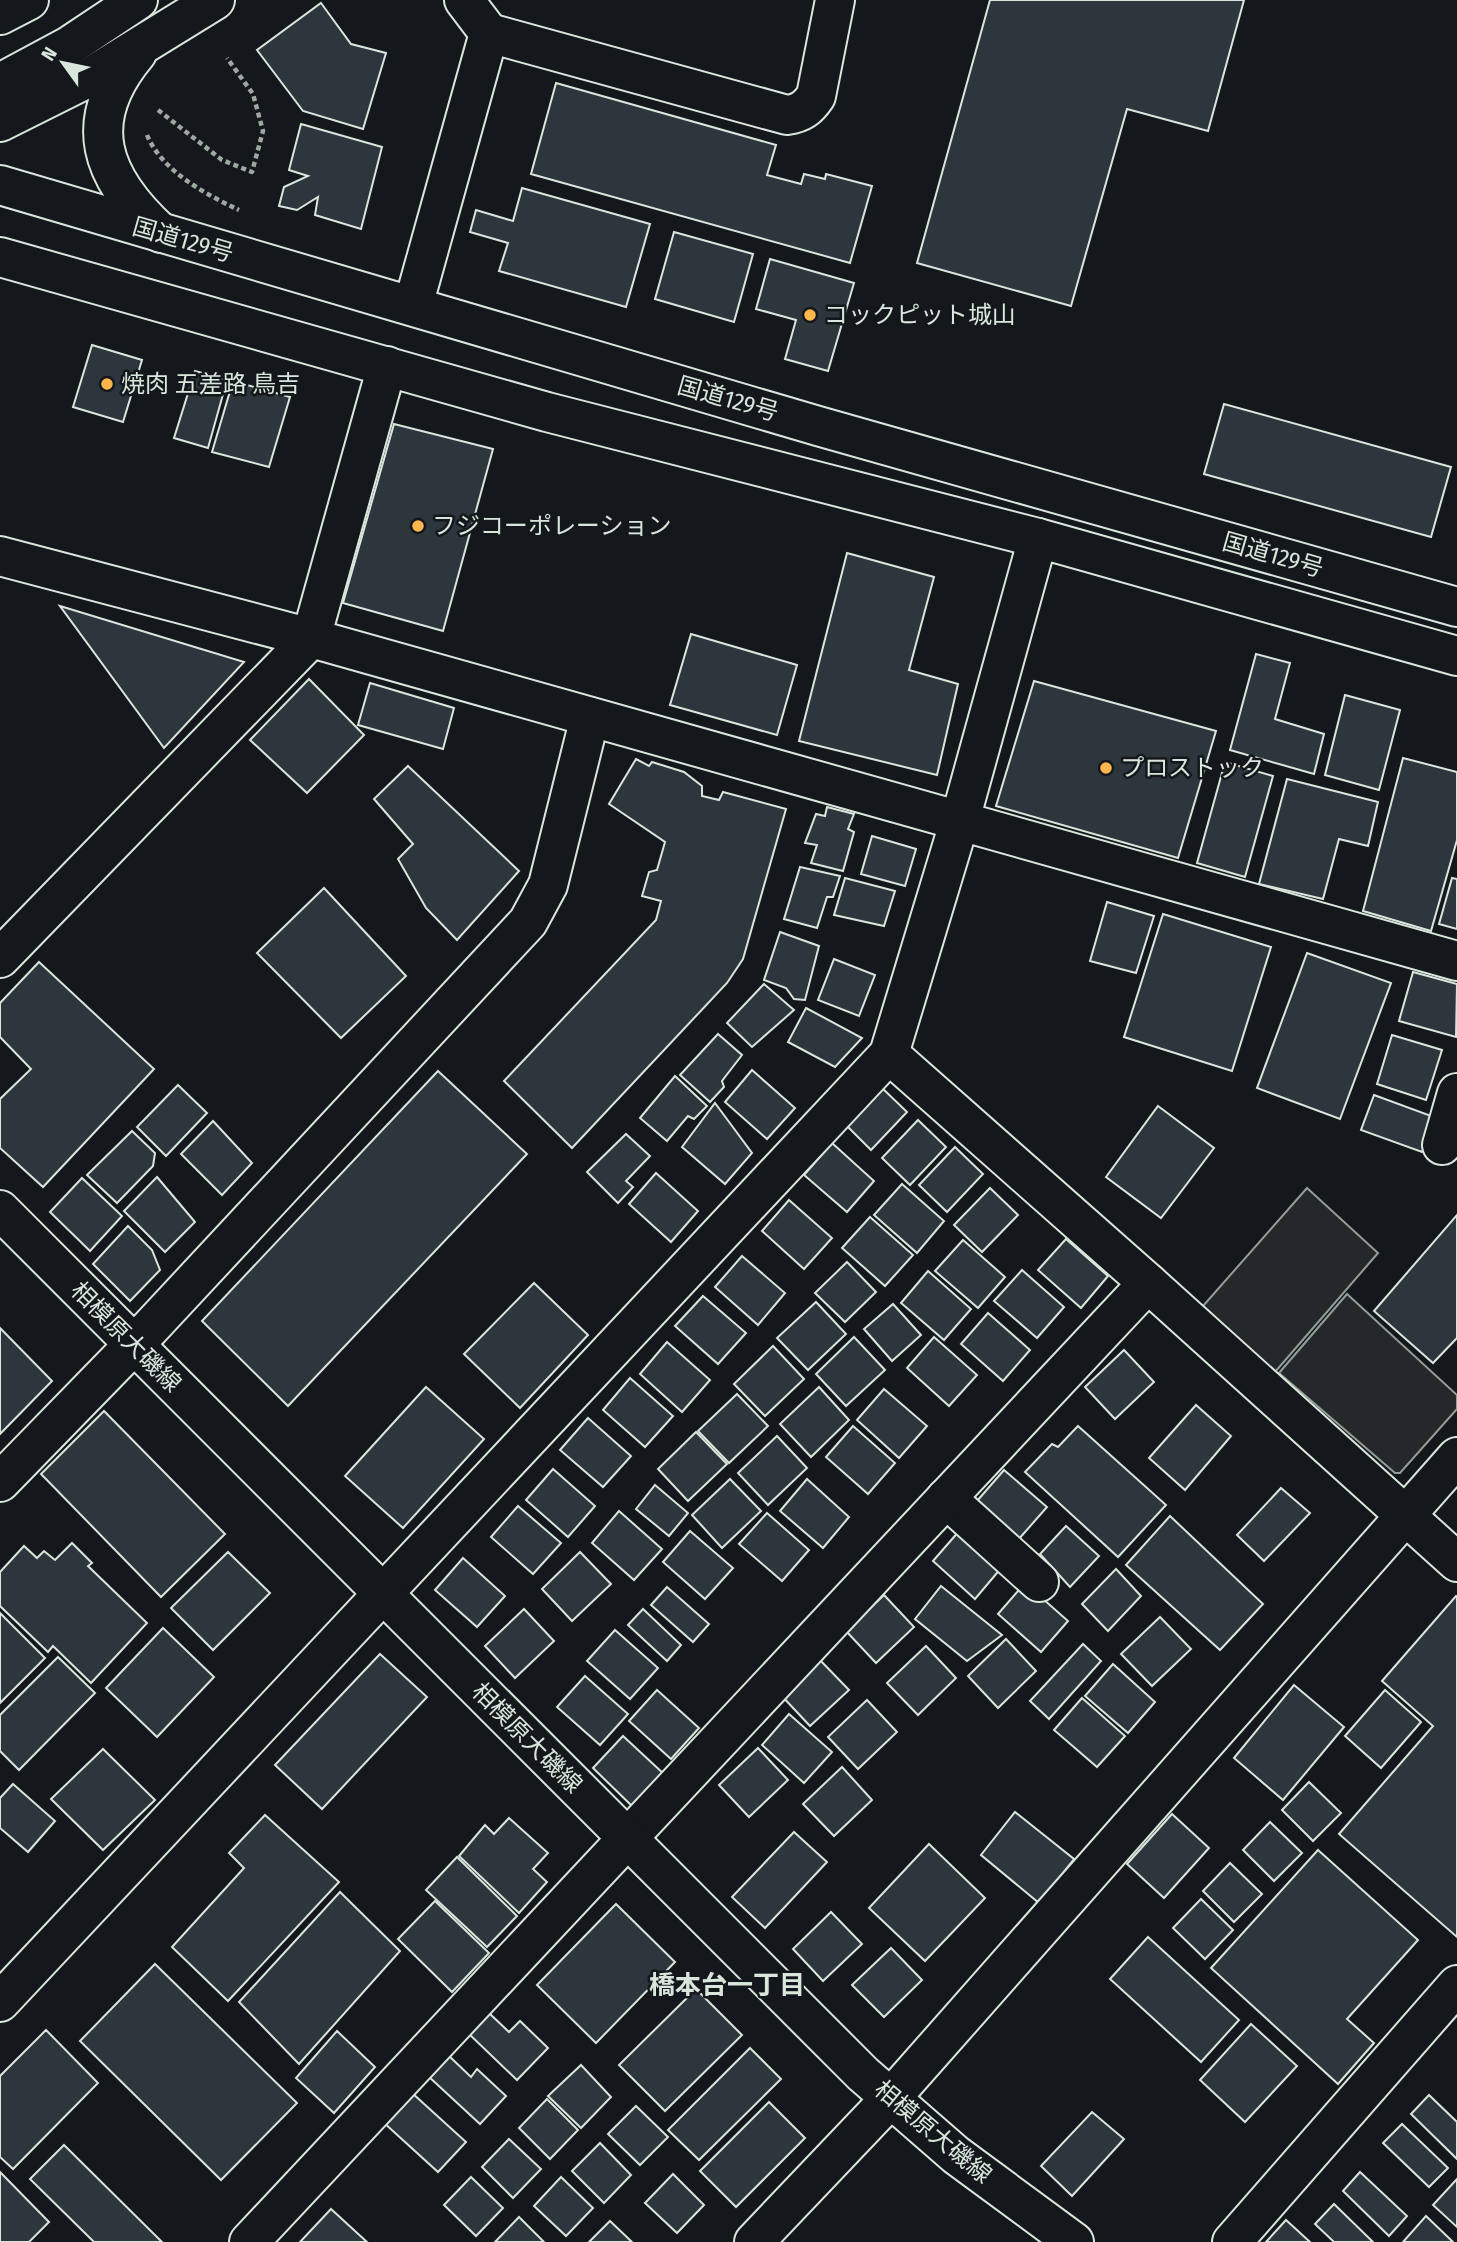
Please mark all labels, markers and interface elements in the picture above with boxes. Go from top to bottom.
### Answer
north arrow [28,28,98,98]
text: N [36,43,62,65]
street label: 国道129号 [129,212,237,268]
place label: コックピット城山 [824,301,1016,329]
marker: コックピット城山 [802,307,818,323]
place label: 焼肉 五差路 鳥吉 [121,370,300,398]
street label: 国道129号 [674,371,782,427]
marker: 焼肉 五差路 鳥吉 [99,376,115,392]
place label: フジコーポレーション [432,512,672,540]
marker: フジコーポレーション [410,518,426,534]
street label: 国道129号 [1219,527,1327,583]
place label: プロストック [1120,754,1264,782]
marker: プロストック [1098,760,1114,776]
street label: 相模原大磯線 [65,1276,187,1398]
street label: 相模原大磯線 [466,1677,588,1799]
district label: 橋本台一丁目 [649,1970,805,2001]
street label: 相模原大磯線 [869,2075,997,2189]

